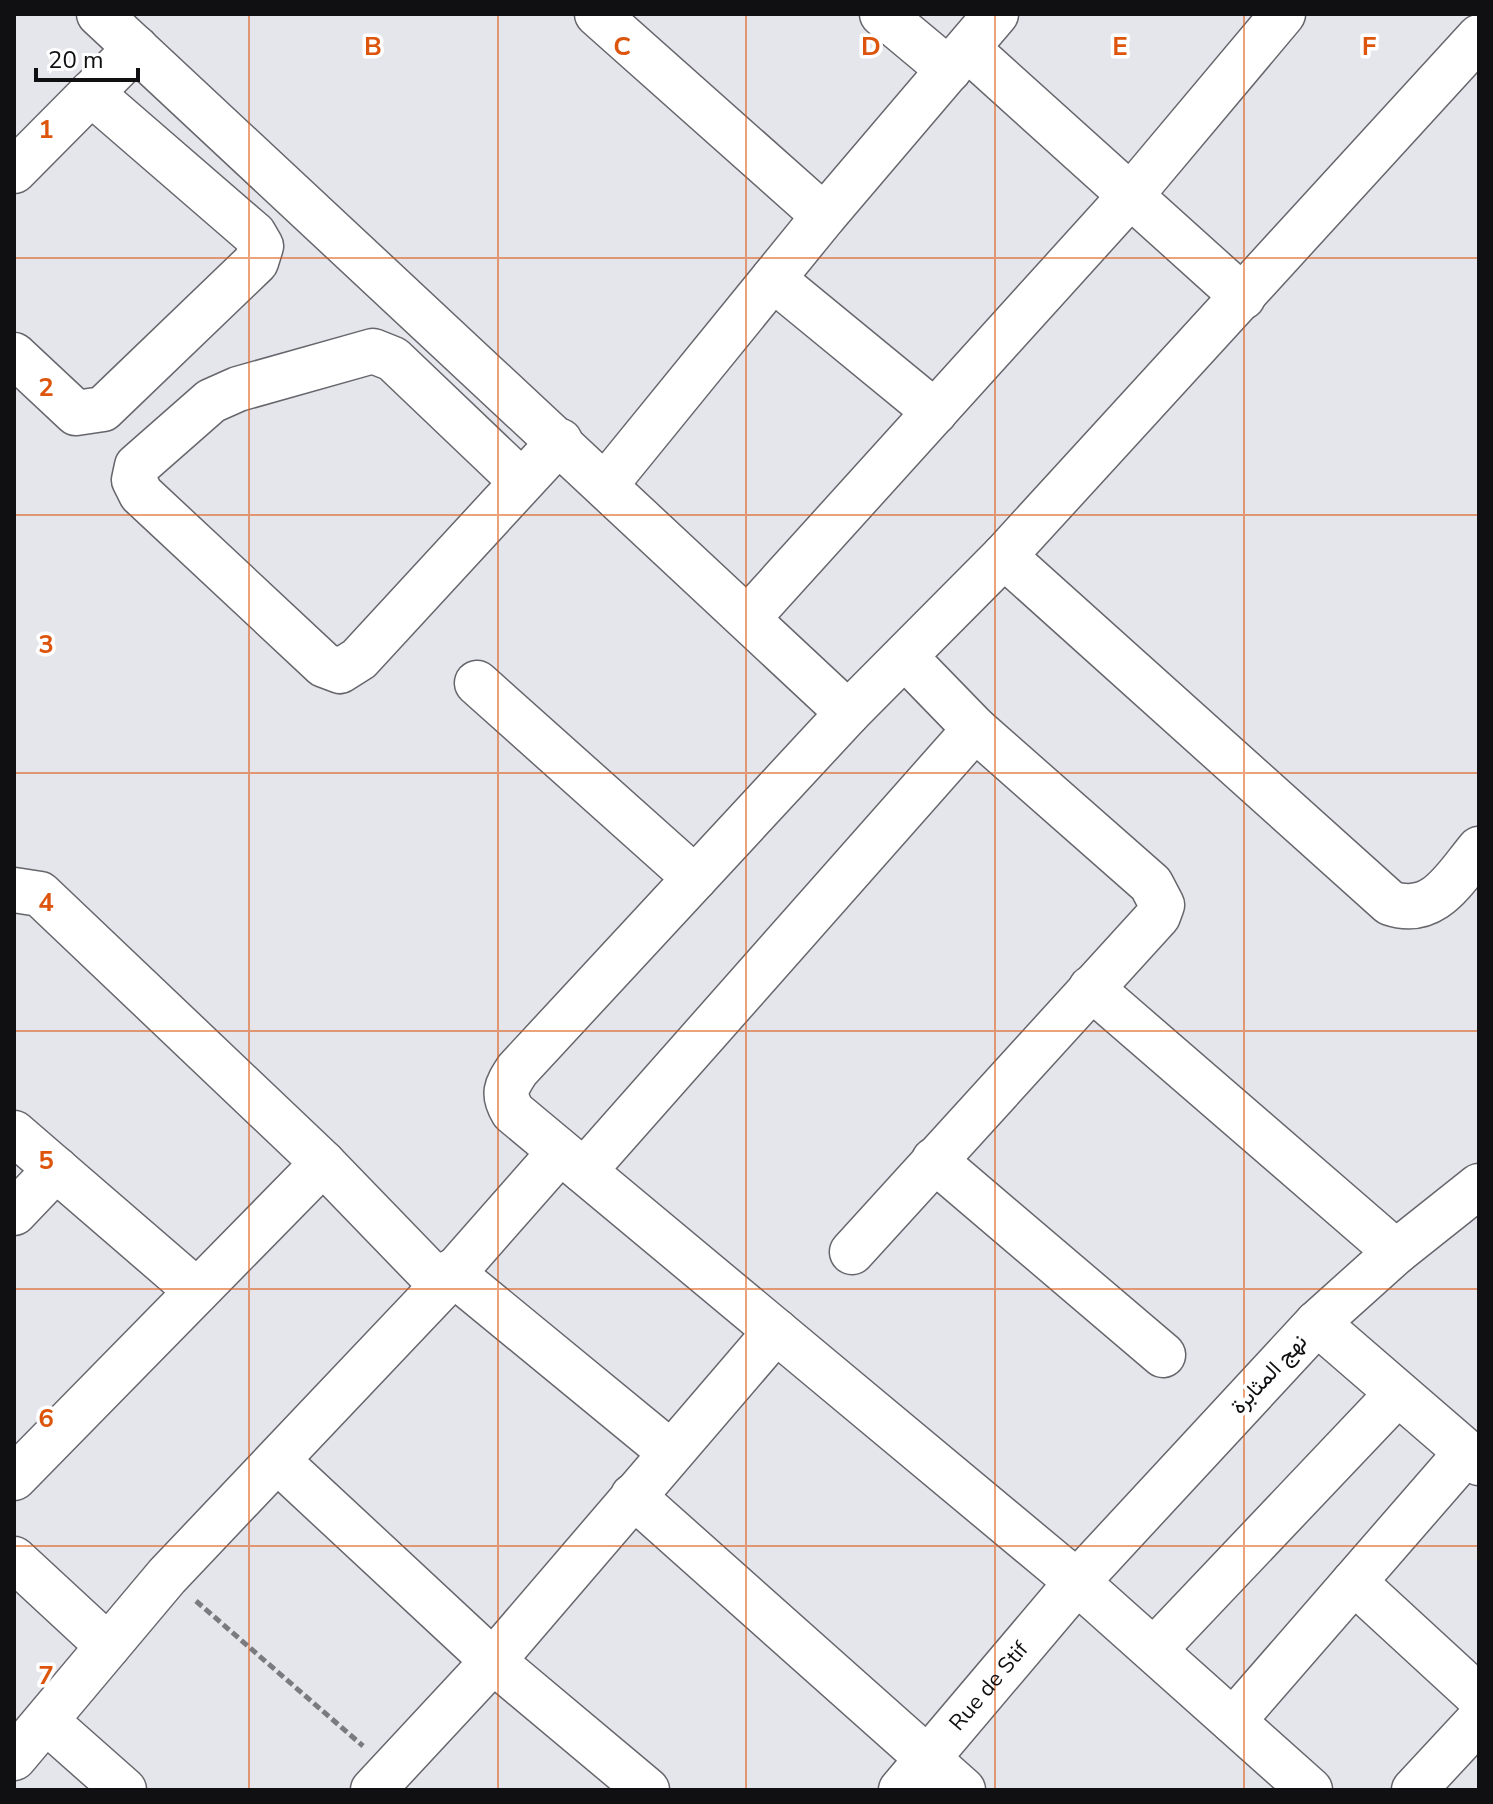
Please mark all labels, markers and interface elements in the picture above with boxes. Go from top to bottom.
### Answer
text: B [364,29,382,64]
text: C [613,29,631,64]
text: D [861,29,881,64]
text: E [1112,29,1128,64]
text: F [1362,29,1376,64]
scale bar [36,32,138,82]
text: 20 m [48,44,104,76]
text: 1 [38,112,54,147]
text: 2 [38,370,54,405]
text: 3 [38,627,54,662]
text: 4 [38,885,54,920]
text: 5 [38,1143,54,1178]
street label: نهج المثابرة [1224,1327,1314,1421]
text: 6 [38,1401,54,1436]
street label: Rue de Stif [942,1635,1036,1737]
text: 7 [38,1658,54,1693]

